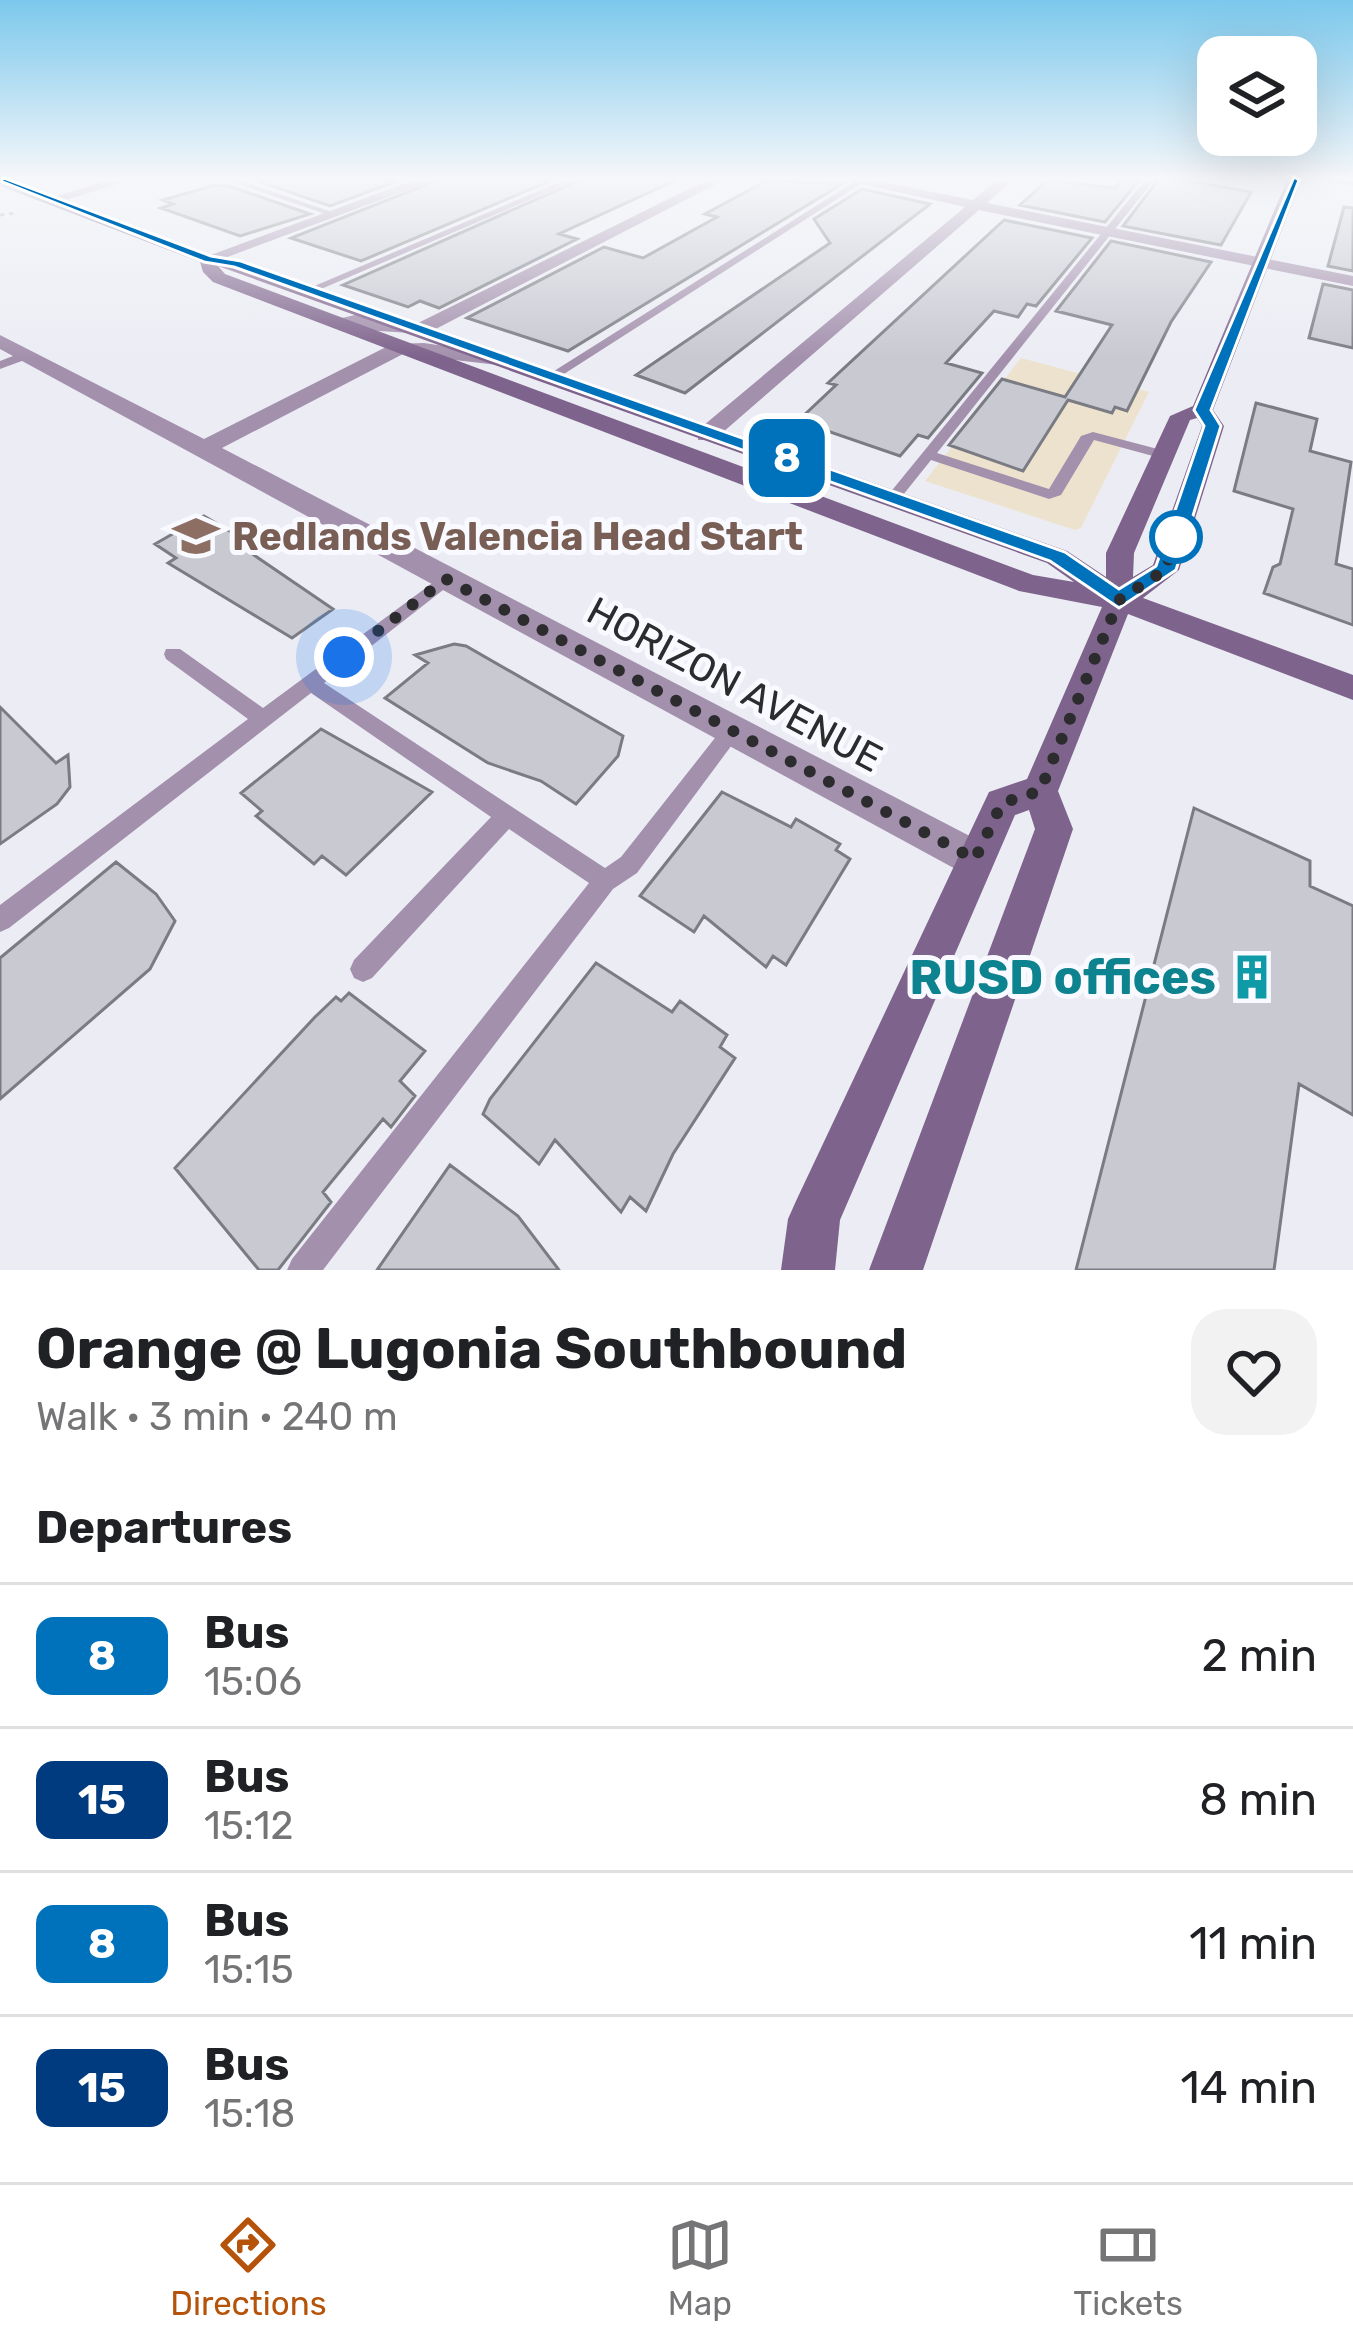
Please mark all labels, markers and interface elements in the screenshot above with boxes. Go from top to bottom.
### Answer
map controls [1197,36,1317,156]
button: layers [1197,36,1317,156]
line badge: 8 [748,419,826,497]
text: 8 [773,433,801,483]
school or university icon: Redlands Valencia Head Start [171,511,221,561]
unlabelled marker [1151,512,1201,562]
place label: Redlands Valencia Head Start [232,514,803,560]
street label: HORIZON AVENUE [579,588,890,782]
your location [314,627,374,687]
place label: RUSD offices [909,949,1216,1006]
building icon: RUSD offices [1227,952,1277,1002]
button: heart [1191,1309,1317,1435]
text: Orange @ Lugonia Southbound [36,1315,907,1382]
text: Walk · 3 min · 240 m [36,1394,398,1440]
text: Departures [36,1501,292,1554]
text: Bus [204,1606,289,1659]
text: 2 min [1201,1629,1317,1682]
text: 8 [88,1631,116,1681]
text: 15:06 [204,1659,302,1705]
text: Bus [204,1750,289,1803]
text: 8 min [1199,1773,1317,1826]
text: 15 [78,1775,126,1825]
text: 15:12 [204,1803,293,1849]
text: Bus [204,1894,289,1947]
text: 11 min [1189,1917,1317,1970]
text: 8 [88,1919,116,1969]
text: 15:15 [204,1947,294,1993]
text: Bus [204,2038,289,2091]
text: 14 min [1181,2061,1317,2114]
text: 15 [78,2063,126,2113]
text: 15:18 [204,2091,295,2137]
tab: Directions [170,2212,326,2323]
tab: Map [667,2212,733,2323]
tab: Tickets [1073,2212,1183,2323]

